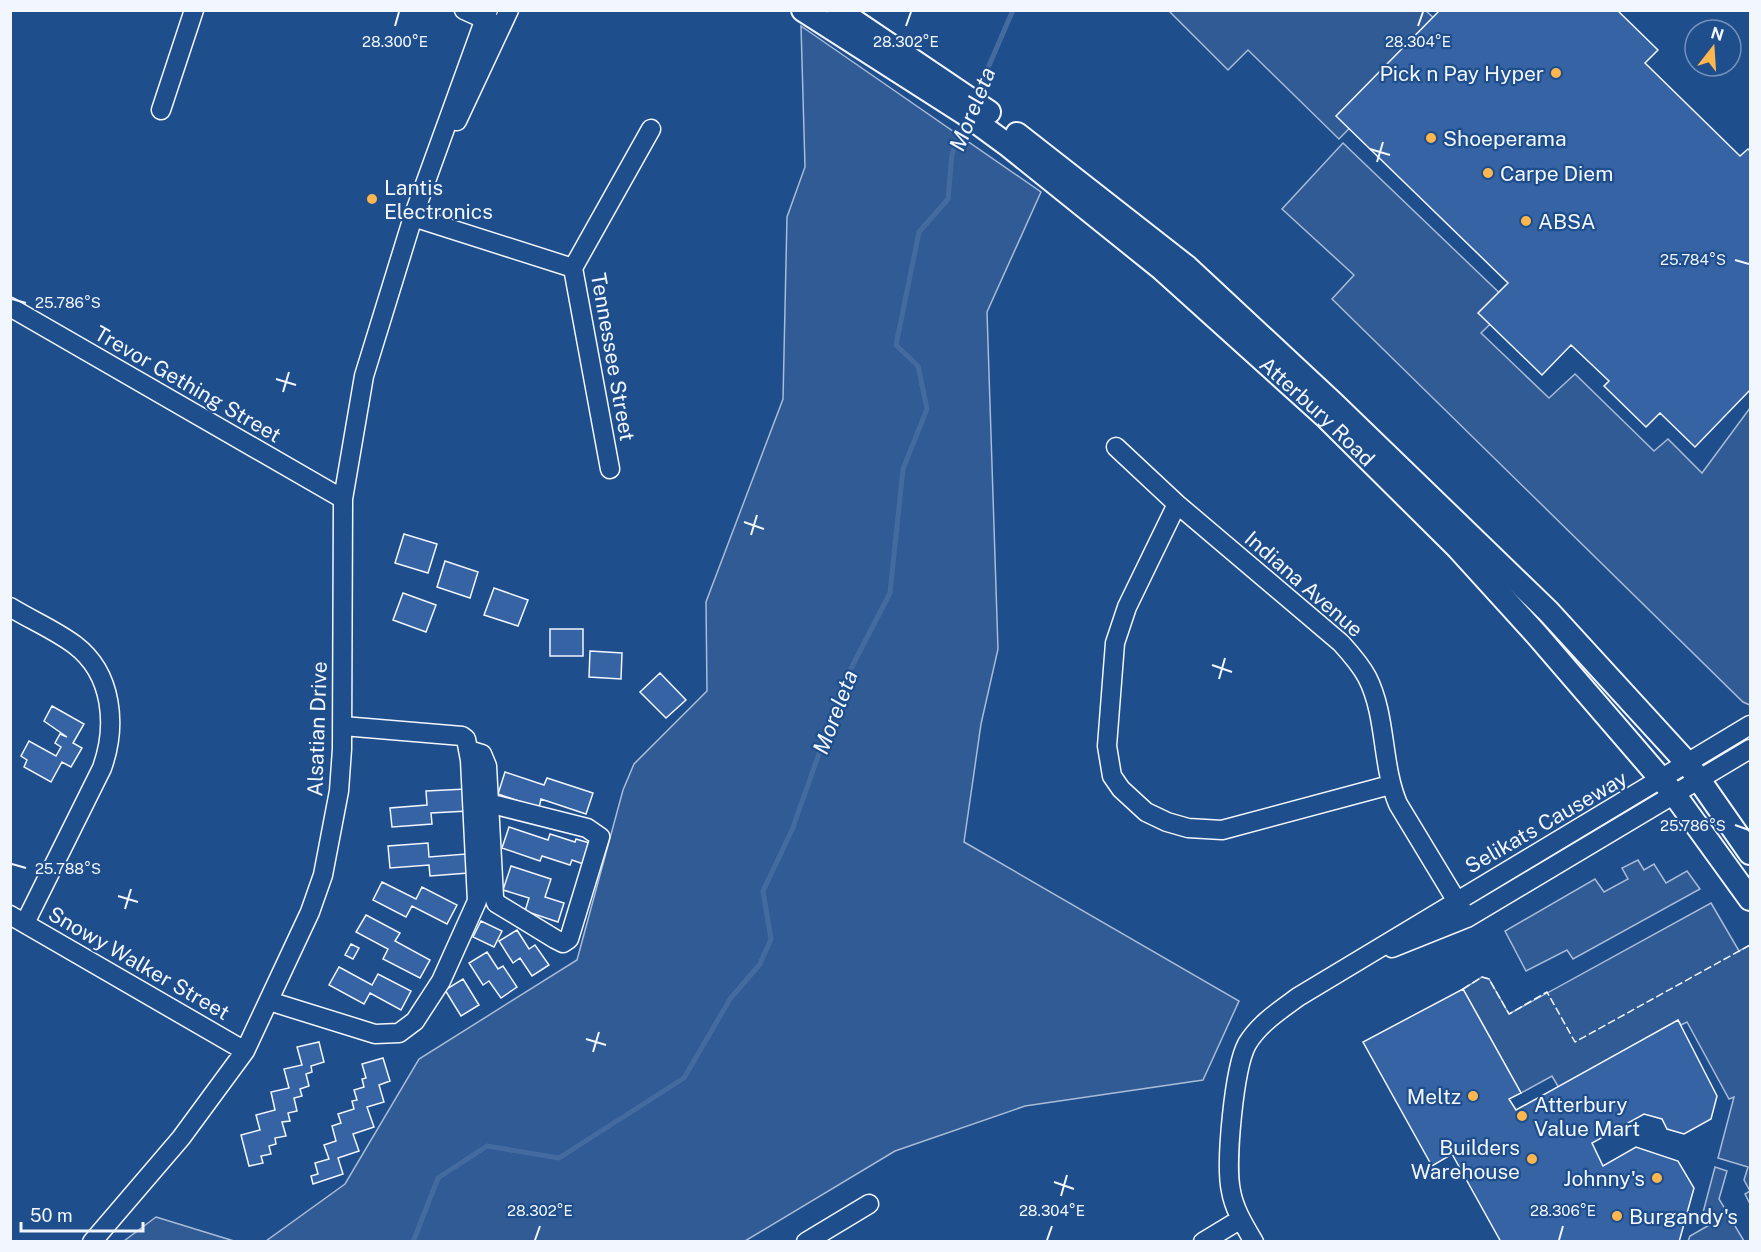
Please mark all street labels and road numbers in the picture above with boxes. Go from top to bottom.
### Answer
street label: Tennessee Street [586,271,640,443]
street label: Trevor Gething Street [90,320,286,448]
street label: Atterbury Road [1255,351,1380,471]
street label: Indiana Avenue [1240,526,1368,642]
street label: Alsatian Drive [302,661,332,797]
street label: Selikats Causeway [1460,765,1632,879]
street label: Snowy Walker Street [44,901,234,1025]

